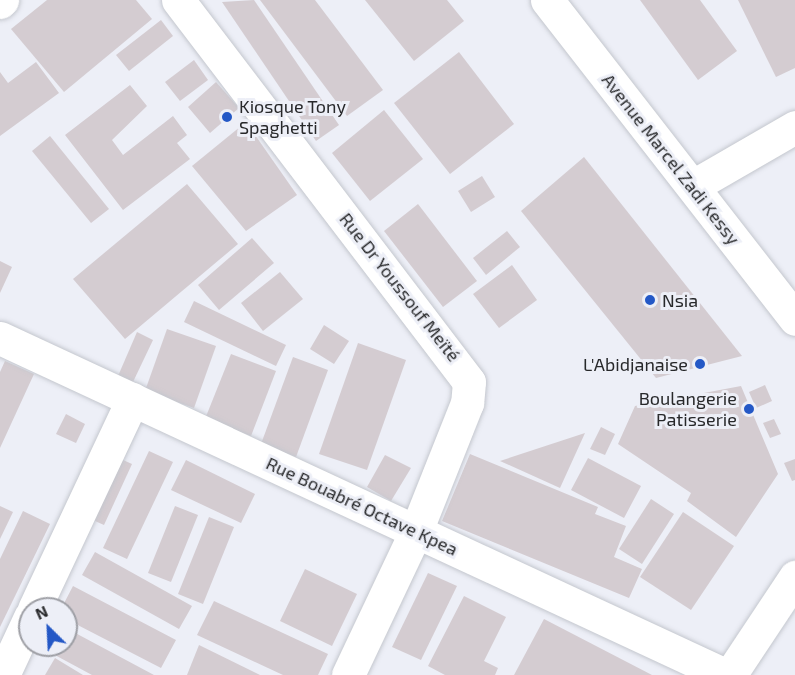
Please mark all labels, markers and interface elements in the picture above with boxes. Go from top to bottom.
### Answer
street label: Avenue Marcel Zadi Kessy [597,69,745,249]
place label: Kiosque Tony Spaghetti [239,96,346,138]
marker: Kiosque Tony Spaghetti [220,110,234,124]
street label: Rue Dr Youssouf Meïté [335,208,465,366]
place label: Nsia [662,289,698,311]
marker: Nsia [643,293,657,307]
place label: L'Abidjanaise [583,353,688,375]
marker: L'Abidjanaise [693,357,707,371]
place label: Boulangerie Patisserie [639,388,737,430]
marker: Boulangerie Patisserie [742,402,756,416]
street label: Rue Bouabré Octave Kpea [263,452,461,560]
north arrow [18,597,78,657]
text: N [32,601,50,623]

